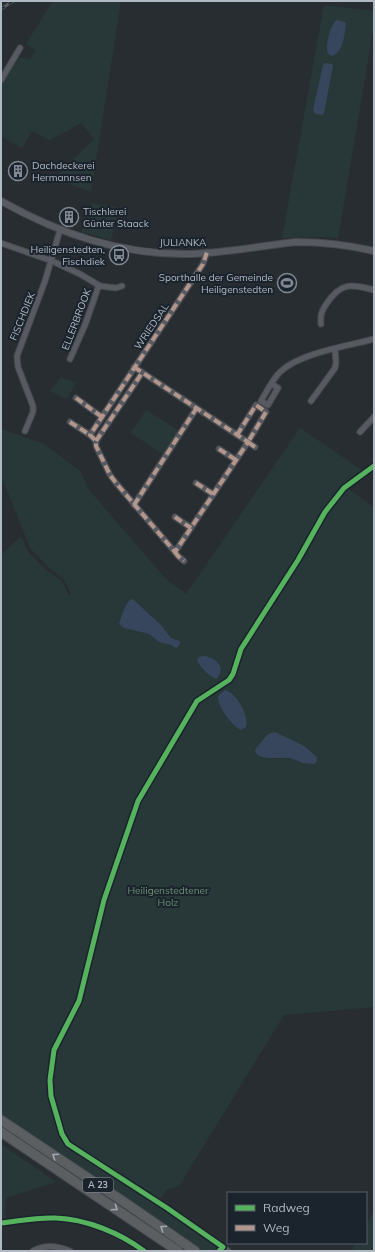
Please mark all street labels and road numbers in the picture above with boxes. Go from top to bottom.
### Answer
street label: JULIANKA [160,236,207,249]
street label: ELLERBROOK [59,286,94,352]
street label: FISCHDIEK [7,289,38,342]
street label: WRIEDSAL [131,300,172,352]
road number: A 23 [83,1178,113,1192]

